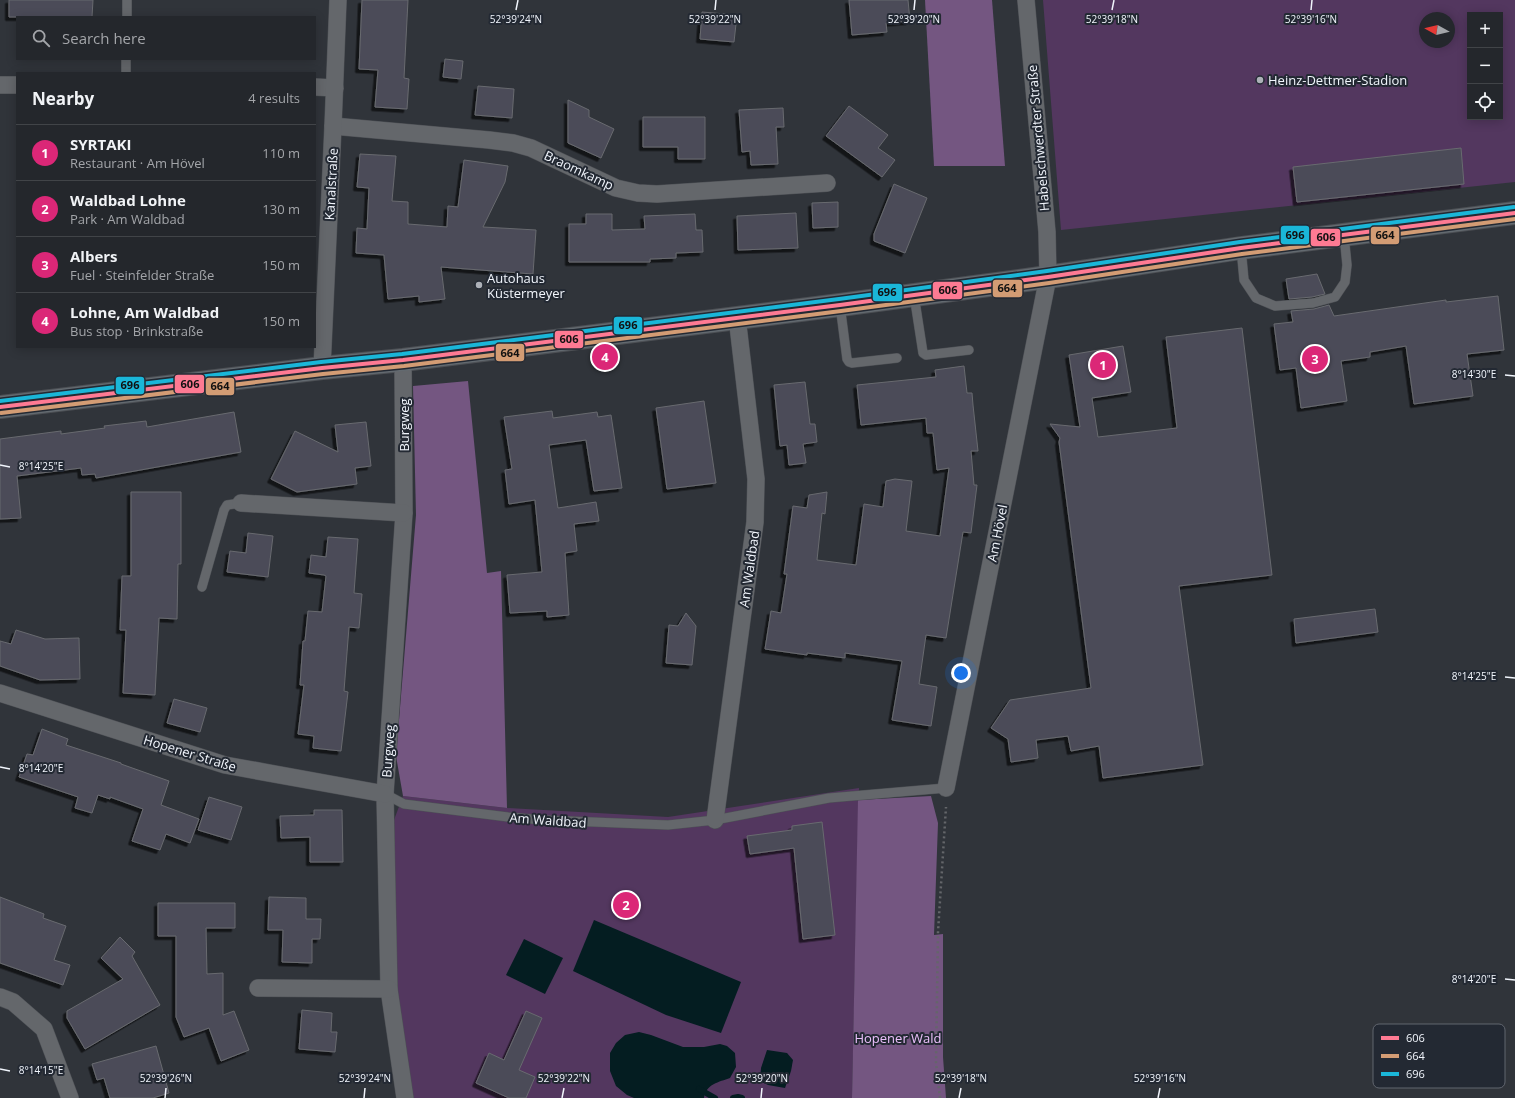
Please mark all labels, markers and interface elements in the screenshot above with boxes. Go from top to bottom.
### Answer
text: 52°39'24"N [490,12,542,26]
text: 52°39'22"N [689,12,741,26]
text: 52°39'20"N [888,12,940,26]
text: 52°39'18"N [1086,12,1138,26]
text: 52°39'16"N [1285,12,1337,26]
north arrow [1419,12,1455,48]
map controls [1467,12,1503,120]
button: + [1467,12,1503,48]
search box [16,16,316,60]
icon: search [30,27,52,49]
text: Search here [62,28,146,48]
button: − [1467,48,1503,84]
street label: Habelschwerdter Straße [1023,64,1053,212]
place label: Heinz-Dettmer-Stadion [1268,71,1407,89]
marker: Heinz-Dettmer-Stadion [1255,75,1265,85]
button: locate [1467,84,1503,120]
text: Nearby [32,87,94,110]
text: 4 results [248,89,300,107]
text: SYRTAKI [70,134,132,154]
text: 1 [41,144,49,162]
text: 110 m [262,144,300,162]
street label: Braomkamp [541,146,617,194]
street label: Kanalstraße [320,147,342,221]
text: Restaurant · Am Hövel [70,154,205,172]
text: Waldbad Lohne [70,190,186,210]
text: 2 [41,200,49,218]
text: 130 m [262,200,300,218]
text: Park · Am Waldbad [70,210,185,228]
line badge: 696 [1280,225,1310,245]
line badge: 664 [1370,226,1400,245]
text: 696 [1286,227,1304,242]
text: 664 [1376,227,1395,242]
line badge: 606 [1310,228,1341,247]
text: 606 [1317,229,1335,244]
text: Albers [70,246,118,266]
text: 3 [41,256,49,274]
text: 150 m [262,256,300,274]
text: Fuel · Steinfelder Straße [70,266,214,284]
place label: Autohaus Küstermeyer [487,269,566,302]
line badge: 664 [992,279,1023,298]
marker: Autohaus Küstermeyer [474,280,484,290]
text: 664 [998,280,1017,295]
line badge: 606 [932,281,963,300]
text: 606 [939,282,957,297]
line badge: 696 [872,283,903,302]
text: 696 [878,284,896,299]
text: Lohne, Am Waldbad [70,302,219,322]
text: 4 [41,312,49,330]
text: 150 m [262,312,300,330]
line badge: 696 [613,316,643,335]
text: 696 [619,317,637,332]
text: Bus stop · Brinkstraße [70,322,203,340]
line badge: 606 [554,330,584,349]
text: 606 [560,331,578,346]
pin: 4 [592,342,618,372]
line badge: 664 [495,343,525,362]
pin: 3 [1302,344,1328,374]
text: 664 [501,345,520,360]
pin: 1 [1090,350,1116,380]
text: 8°14'30"E [1452,367,1496,381]
line badge: 606 [174,374,205,394]
line badge: 696 [115,376,145,395]
text: 606 [181,376,199,391]
text: 696 [121,377,139,392]
line badge: 664 [205,377,235,396]
text: 664 [211,378,230,393]
street label: Burgweg [395,398,413,452]
text: 8°14'25"E [19,459,63,473]
street label: Am Hövel [983,503,1011,563]
street label: Am Waldbad [735,530,763,608]
your location [951,663,971,683]
text: 8°14'25"E [1452,669,1496,683]
street label: Burgweg [377,724,399,778]
street label: Hopener Straße [141,730,239,776]
text: 8°14'20"E [19,761,63,775]
street label: Am Waldbad [509,808,587,832]
pin: 2 [613,890,639,920]
text: 8°14'20"E [1452,972,1496,986]
legend [1373,1024,1505,1088]
park label: Hopener Wald [854,1029,942,1047]
text: 606 [1406,1030,1425,1045]
text: 664 [1406,1048,1426,1063]
text: 8°14'15"E [19,1063,63,1077]
text: 696 [1406,1066,1425,1081]
text: 52°39'26"N [140,1071,192,1085]
text: 52°39'24"N [339,1071,391,1085]
text: 52°39'22"N [538,1071,590,1085]
text: 52°39'20"N [736,1071,788,1085]
text: 52°39'18"N [935,1071,987,1085]
text: 52°39'16"N [1134,1071,1186,1085]

